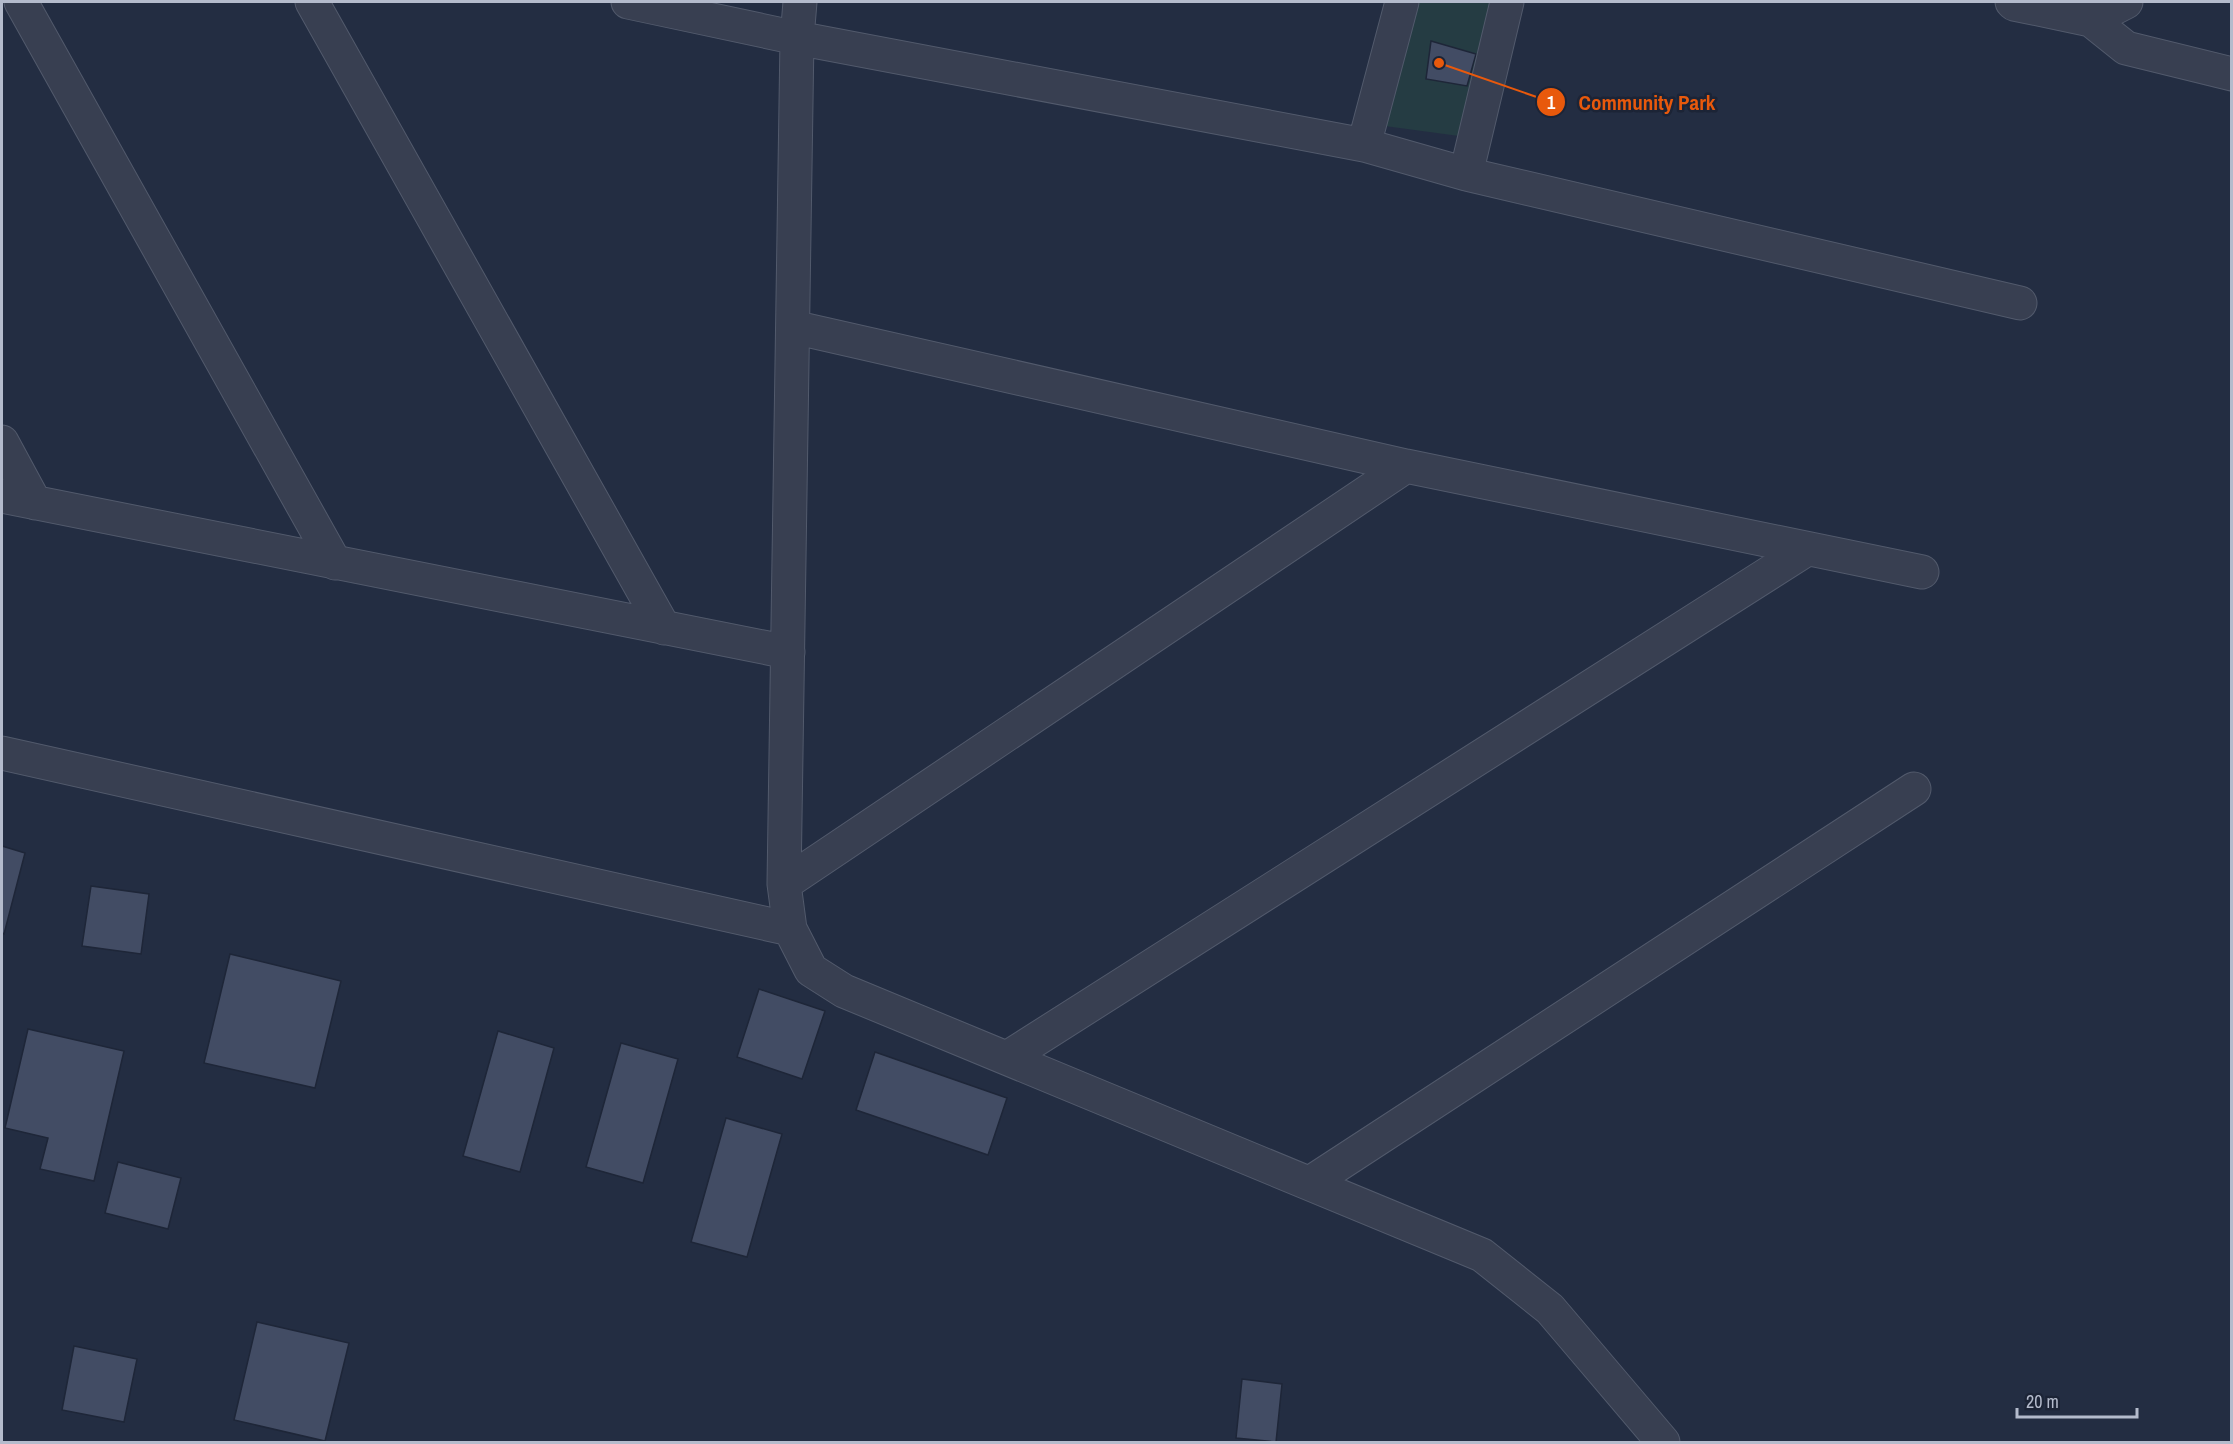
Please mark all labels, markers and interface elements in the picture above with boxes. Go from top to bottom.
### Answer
callout: Community Park [1536,83,1727,122]
text: Community Park [1579,88,1716,117]
text: 1 [1547,90,1556,115]
scale bar [2017,1381,2137,1419]
text: 20 m [2026,1389,2059,1414]

